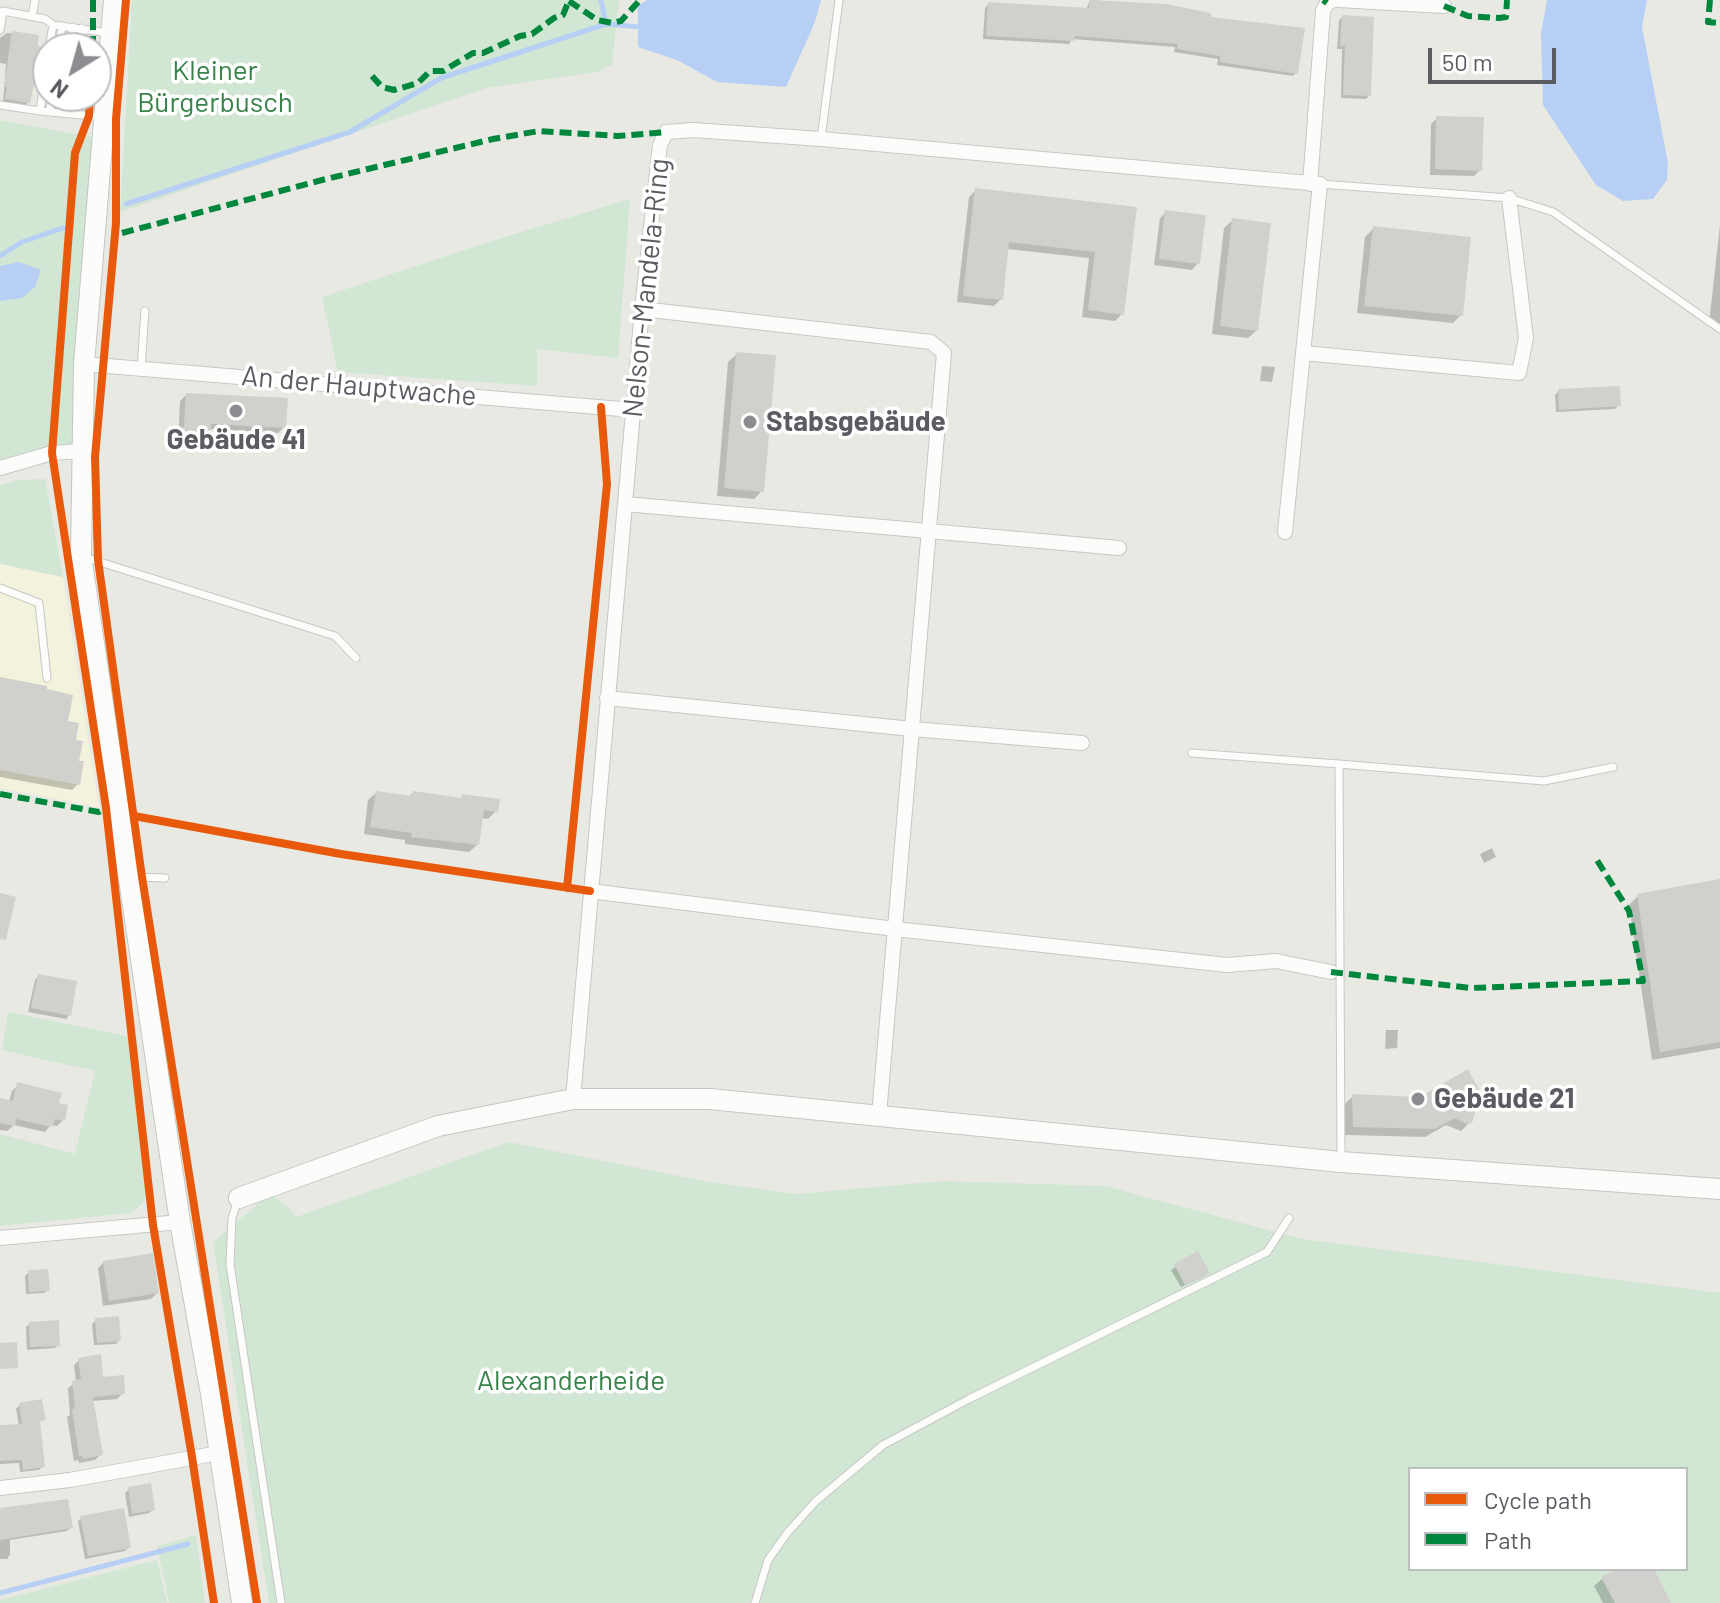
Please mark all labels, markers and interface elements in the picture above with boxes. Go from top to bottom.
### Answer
north arrow [32,32,112,112]
scale bar [1432,32,1560,82]
text: 50 m [1442,47,1493,76]
park label: Kleiner Bürgerbusch [137,54,293,120]
text: N [45,75,72,104]
street label: Nelson-Mandela-Ring [616,157,676,419]
street label: An der Hauptwache [240,359,478,413]
marker: Gebäude 41 [227,402,245,420]
place label: Stabsgebäude [766,405,946,439]
marker: Stabsgebäude [741,413,759,431]
place label: Gebäude 41 [166,423,306,457]
place label: Gebäude 21 [1434,1082,1574,1116]
marker: Gebäude 21 [1409,1090,1427,1108]
park label: Alexanderheide [477,1364,665,1398]
legend [1408,1467,1688,1571]
text: Cycle path [1484,1485,1592,1514]
text: Path [1484,1525,1532,1554]

